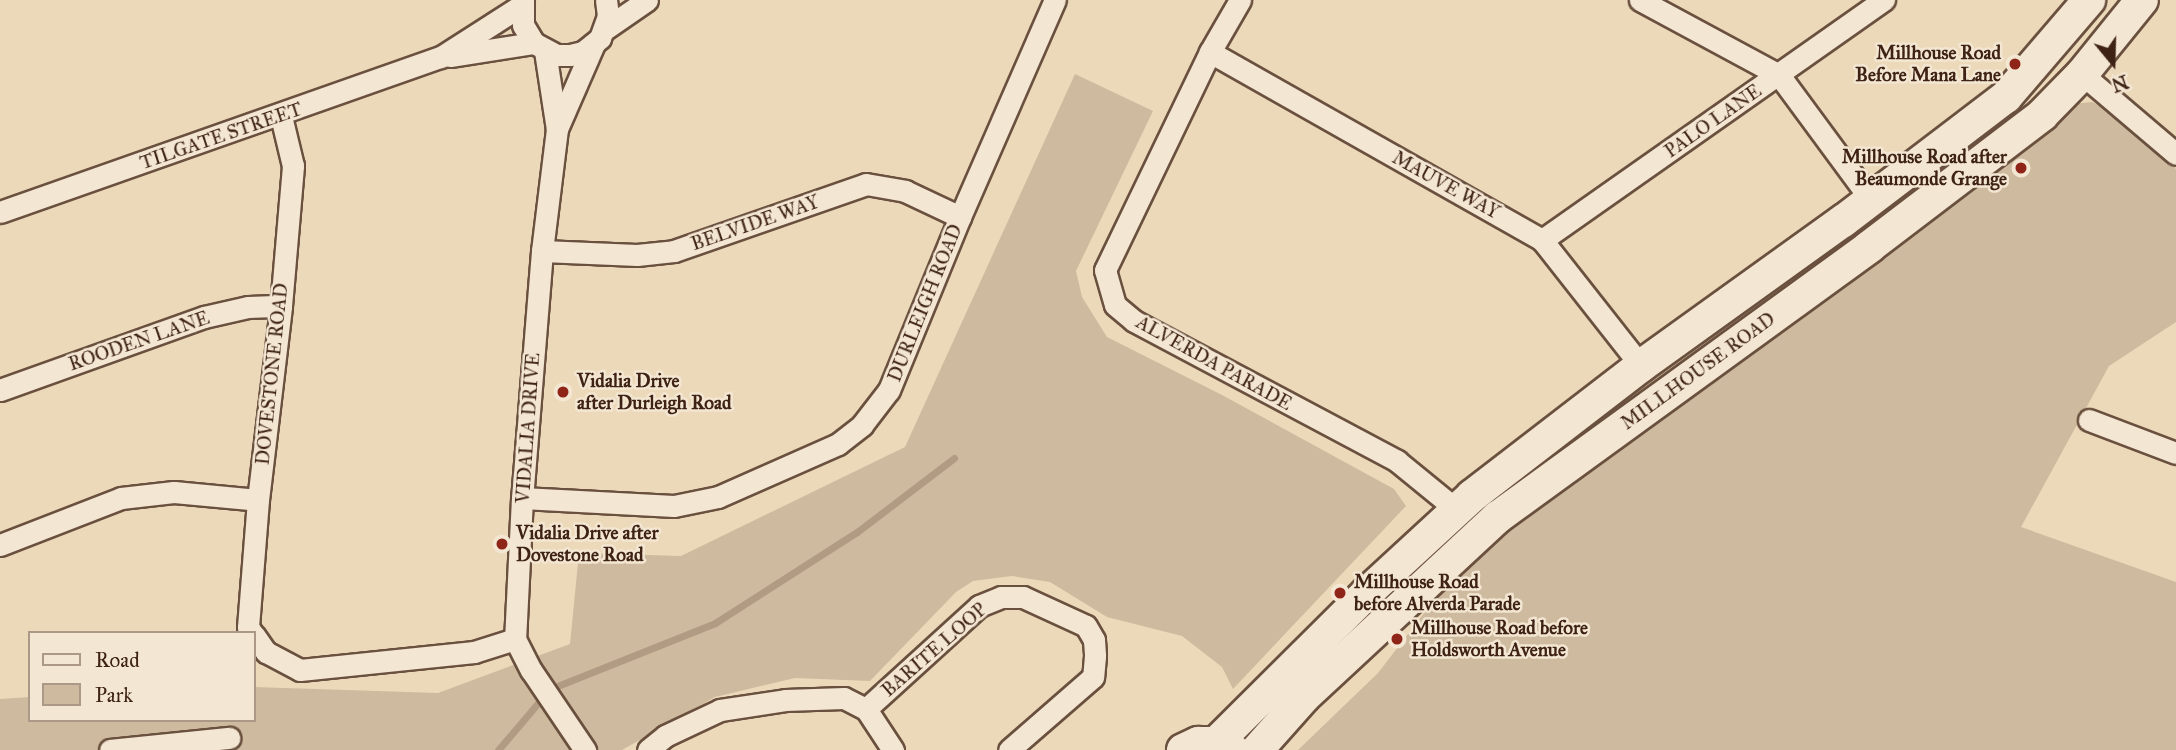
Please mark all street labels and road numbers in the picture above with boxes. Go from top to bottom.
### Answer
street label: PALO LANE [1660,79,1766,163]
street label: TILGATE STREET [137,98,305,174]
street label: MAUVE WAY [1388,146,1504,224]
street label: BELVIDE WAY [688,190,822,256]
street label: DURLEIGH ROAD [883,221,967,385]
street label: DOVESTONE ROAD [251,282,293,466]
street label: ROODEN LANE [66,306,212,376]
street label: MILLHOUSE ROAD [1617,307,1779,435]
street label: ALVERDA PARADE [1132,311,1296,415]
street label: VIDALIA DRIVE [511,352,545,504]
street label: BARITE LOOP [877,598,991,702]

